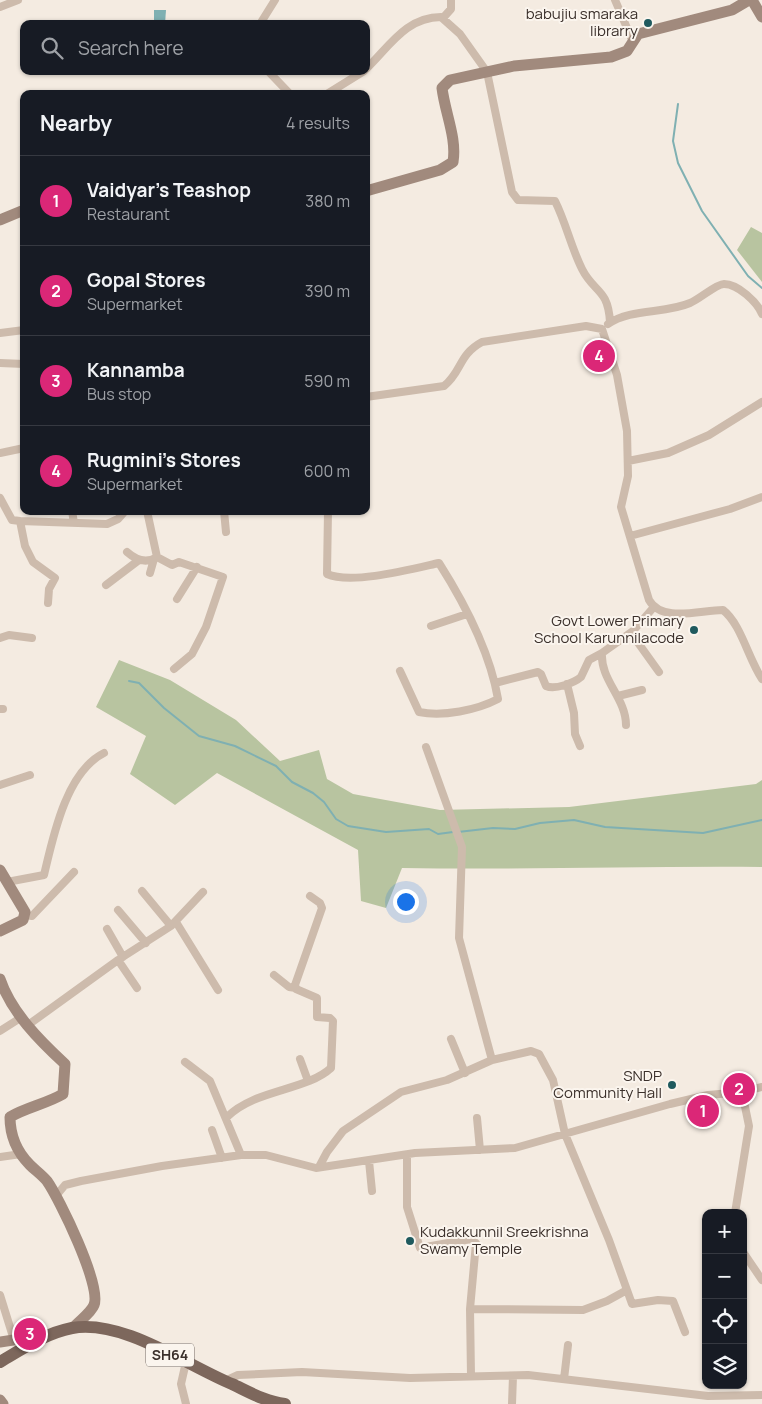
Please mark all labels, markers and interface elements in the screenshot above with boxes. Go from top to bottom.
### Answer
place label: babujiu smaraka librarry [526,3,638,41]
marker: babujiu smaraka librarry [642,17,654,29]
search box [20,20,370,75]
icon: search [38,34,66,62]
text: Search here [78,35,184,61]
text: Nearby [40,109,112,137]
text: 4 results [286,112,350,134]
text: Vaidyar's Teashop [87,177,251,203]
text: 1 [52,190,60,212]
text: 380 m [305,190,350,212]
text: Restaurant [87,203,170,225]
text: Gopal Stores [87,267,205,293]
text: 2 [51,280,61,302]
text: 390 m [305,280,350,302]
text: Supermarket [87,293,183,315]
pin: 4 [583,337,615,375]
text: Kannamba [87,357,185,383]
text: 3 [51,370,61,392]
text: 590 m [304,370,350,392]
text: Bus stop [87,383,151,405]
text: Rugmini's Stores [87,447,241,473]
text: 4 [51,460,61,482]
text: 600 m [304,460,350,482]
text: Supermarket [87,473,183,495]
place label: Govt Lower Primary School Karunnilacode [534,610,684,648]
marker: Govt Lower Primary School Karunnilacode [688,624,700,636]
your location [393,889,419,915]
place label: SNDP Community Hall [553,1065,662,1103]
pin: 2 [723,1070,755,1108]
marker: SNDP Community Hall [666,1079,678,1091]
pin: 1 [687,1092,719,1130]
map controls [702,1209,747,1389]
button: + [702,1209,747,1254]
place label: Kudakkunnil Sreekrishna Swamy Temple [420,1221,589,1259]
marker: Kudakkunnil Sreekrishna Swamy Temple [404,1235,416,1247]
button: − [702,1254,747,1299]
button: locate [702,1299,747,1344]
pin: 3 [14,1315,46,1353]
road number: SH64 [146,1344,194,1366]
button: layers [702,1344,747,1389]

